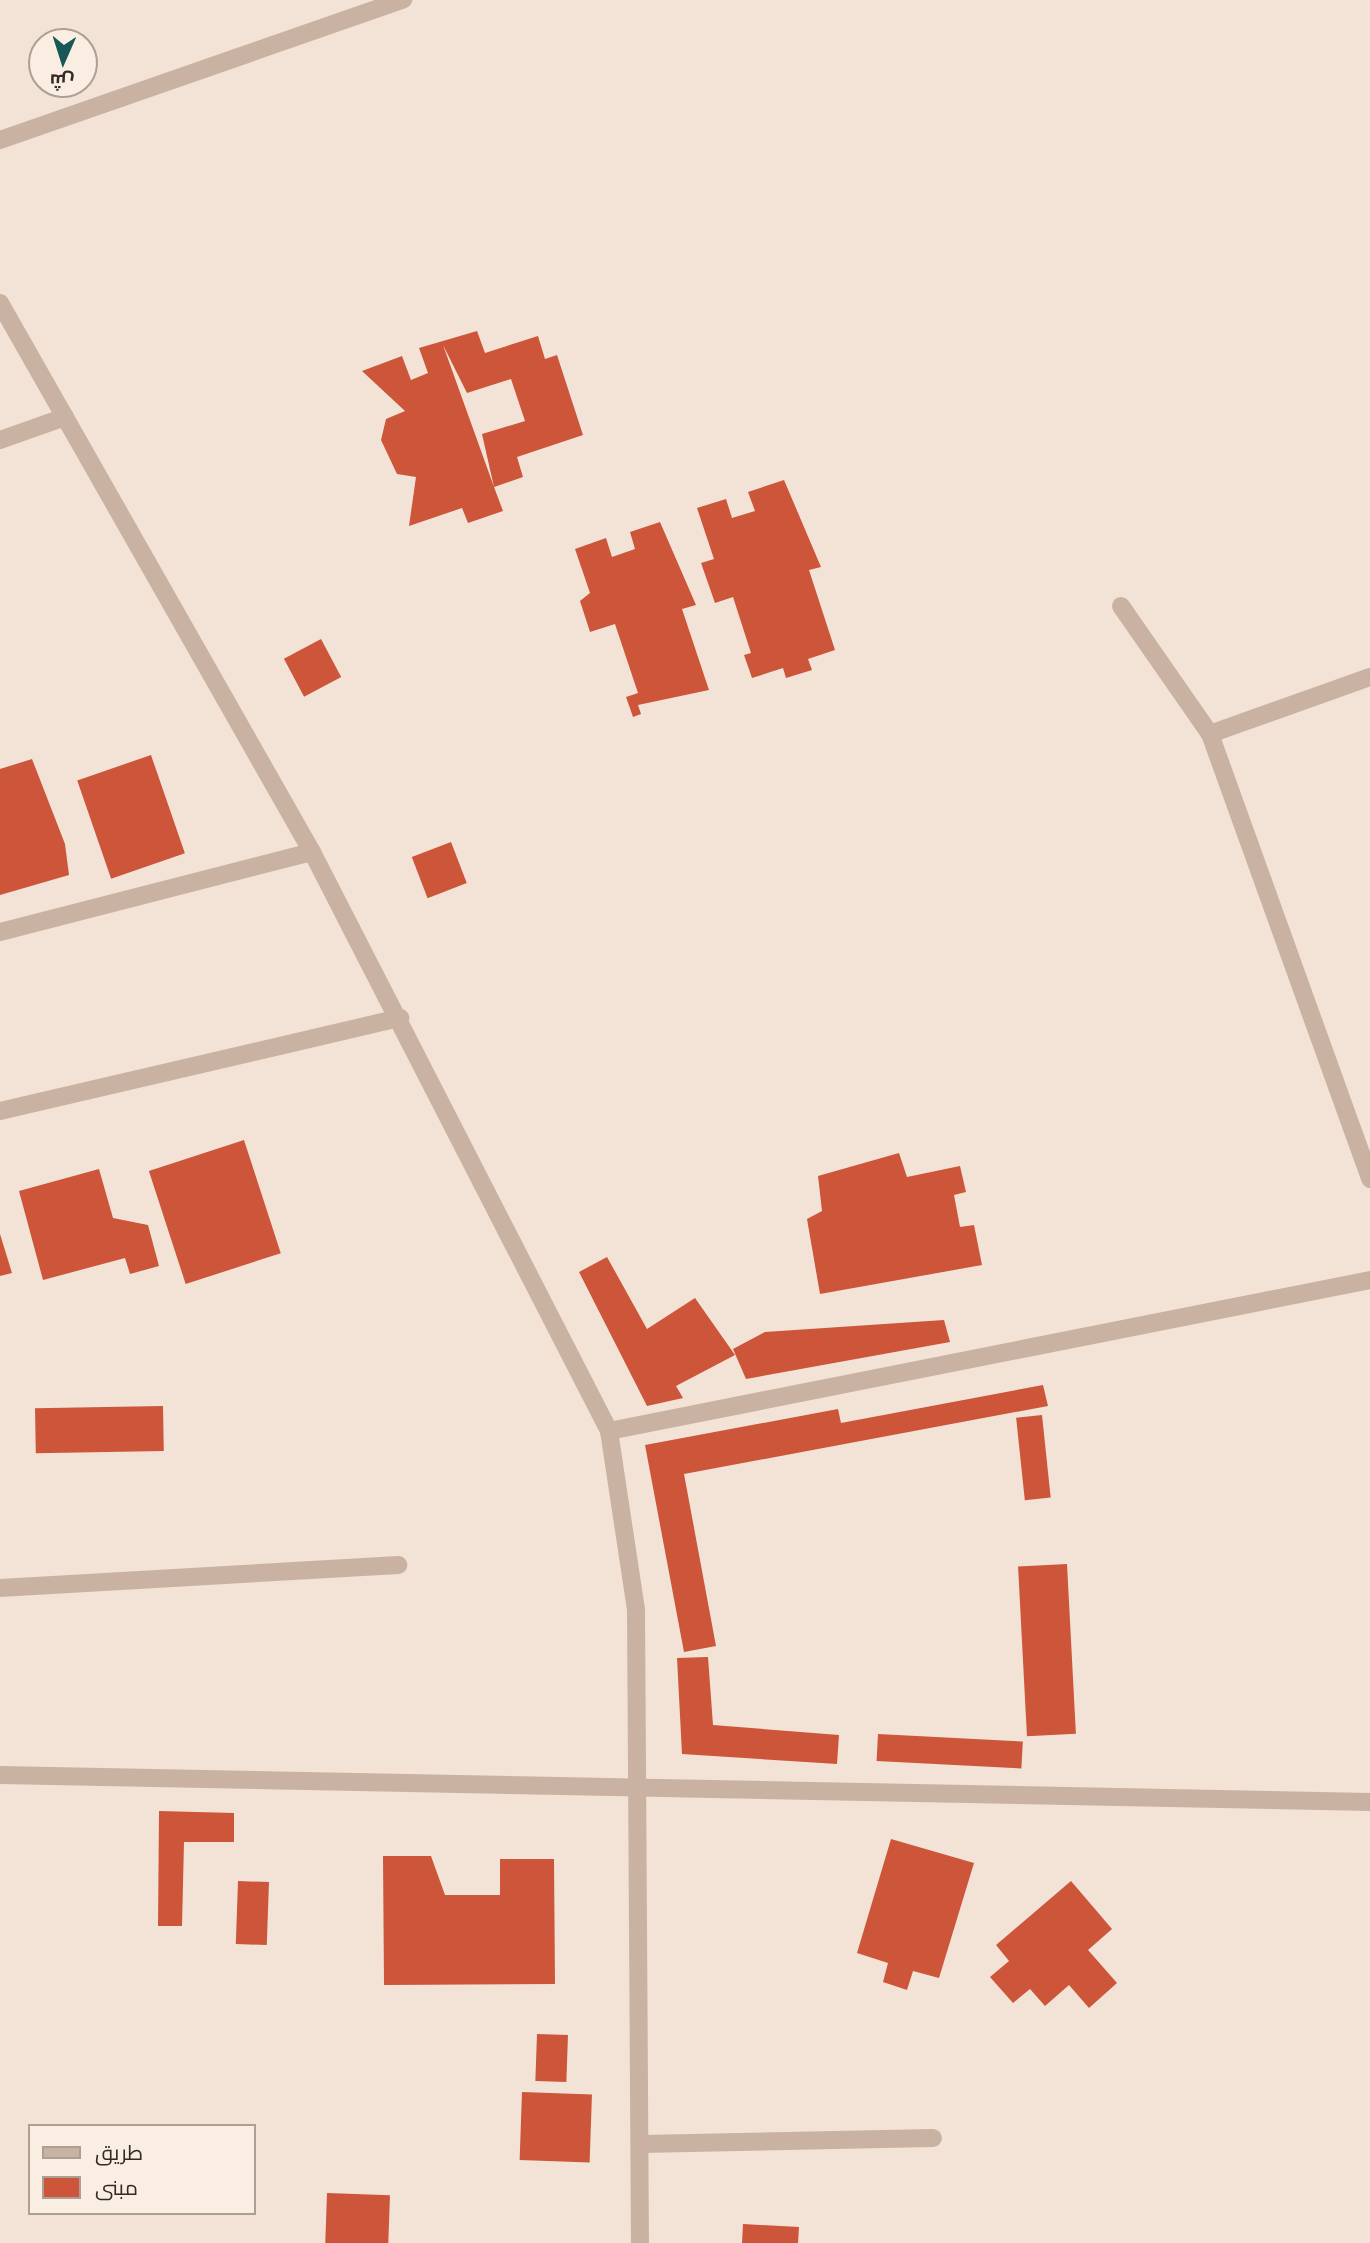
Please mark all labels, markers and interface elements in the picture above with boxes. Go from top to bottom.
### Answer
north arrow [28,28,98,98]
text: ش [49,69,75,95]
legend [28,2124,256,2215]
text: طريق [95,2138,143,2166]
text: مبنى [95,2173,138,2201]

